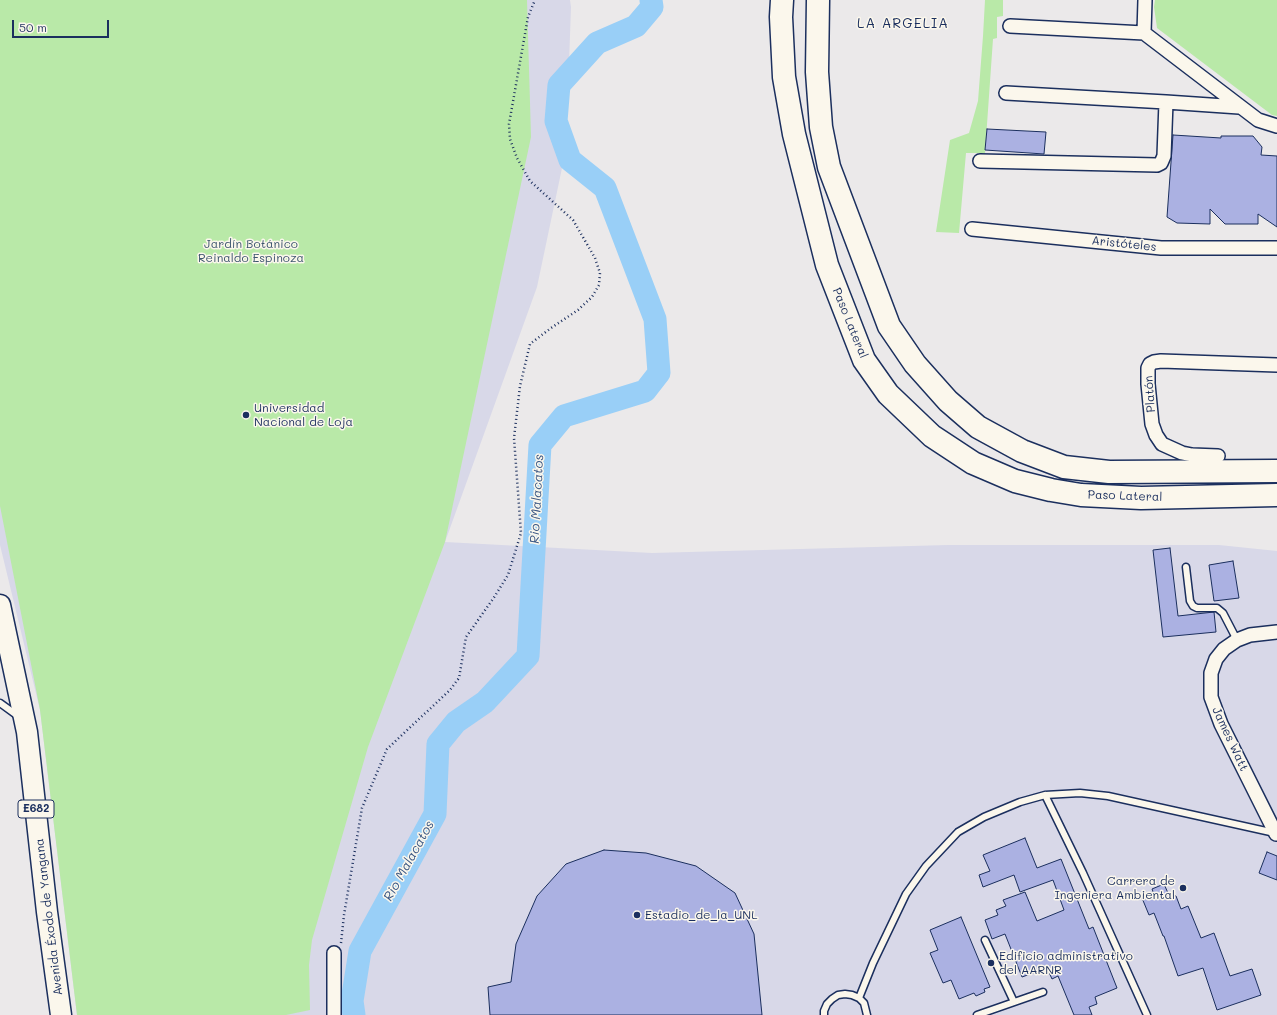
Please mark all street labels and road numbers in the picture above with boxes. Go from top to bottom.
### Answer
street label: Aristóteles [1091,233,1157,255]
street label: Paso Lateral [829,286,871,360]
street label: Platón [1142,375,1158,413]
street label: Paso Lateral [1087,488,1163,504]
street label: James Watt [1209,705,1251,773]
road number: E682 [18,800,54,818]
street label: Avenida Éxodo de Yangana [32,838,66,996]

